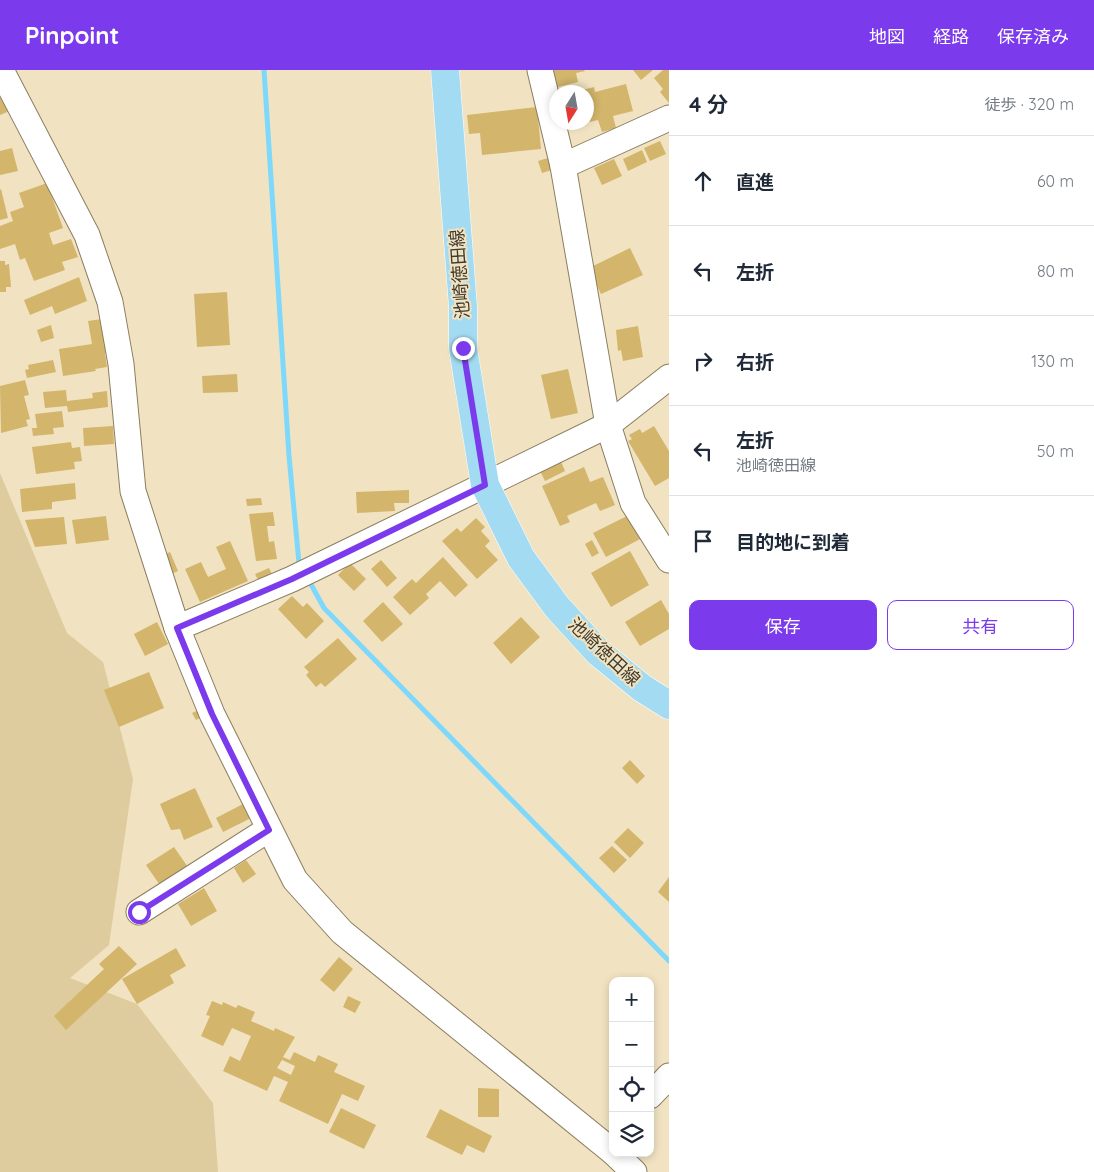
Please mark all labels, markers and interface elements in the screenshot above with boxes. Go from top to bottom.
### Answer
text: Pinpoint [25,20,119,50]
text: 地図 [869,25,905,48]
text: 経路 [933,25,969,48]
text: 保存済み [997,25,1069,48]
north arrow [549,85,594,130]
text: 4 分 [689,91,728,117]
text: 徒歩 · 320 m [984,94,1074,114]
icon: ahead [689,167,717,195]
text: 直進 [736,170,774,194]
text: 60 m [1037,171,1074,191]
street label: 池崎徳田線 [445,228,474,320]
icon: left [689,257,717,285]
text: 左折 [736,260,774,284]
text: 80 m [1037,261,1074,281]
route end [452,337,475,360]
icon: right [689,347,717,375]
text: 右折 [736,350,774,374]
text: 130 m [1031,351,1074,371]
text: 左折 [736,428,774,452]
icon: left [689,437,717,465]
text: 50 m [1037,441,1074,461]
text: 池崎徳田線 [736,455,816,475]
icon: arrive [689,527,717,555]
text: 目的地に到着 [736,530,850,554]
button: 保存 [689,600,877,650]
button: 共有 [887,600,1074,650]
street label: 池崎徳田線 [564,613,645,691]
route start [128,901,151,924]
map controls [609,977,654,1157]
button: + [609,977,654,1022]
button: − [609,1022,654,1067]
button: locate [609,1067,654,1112]
button: layers [609,1112,654,1157]

